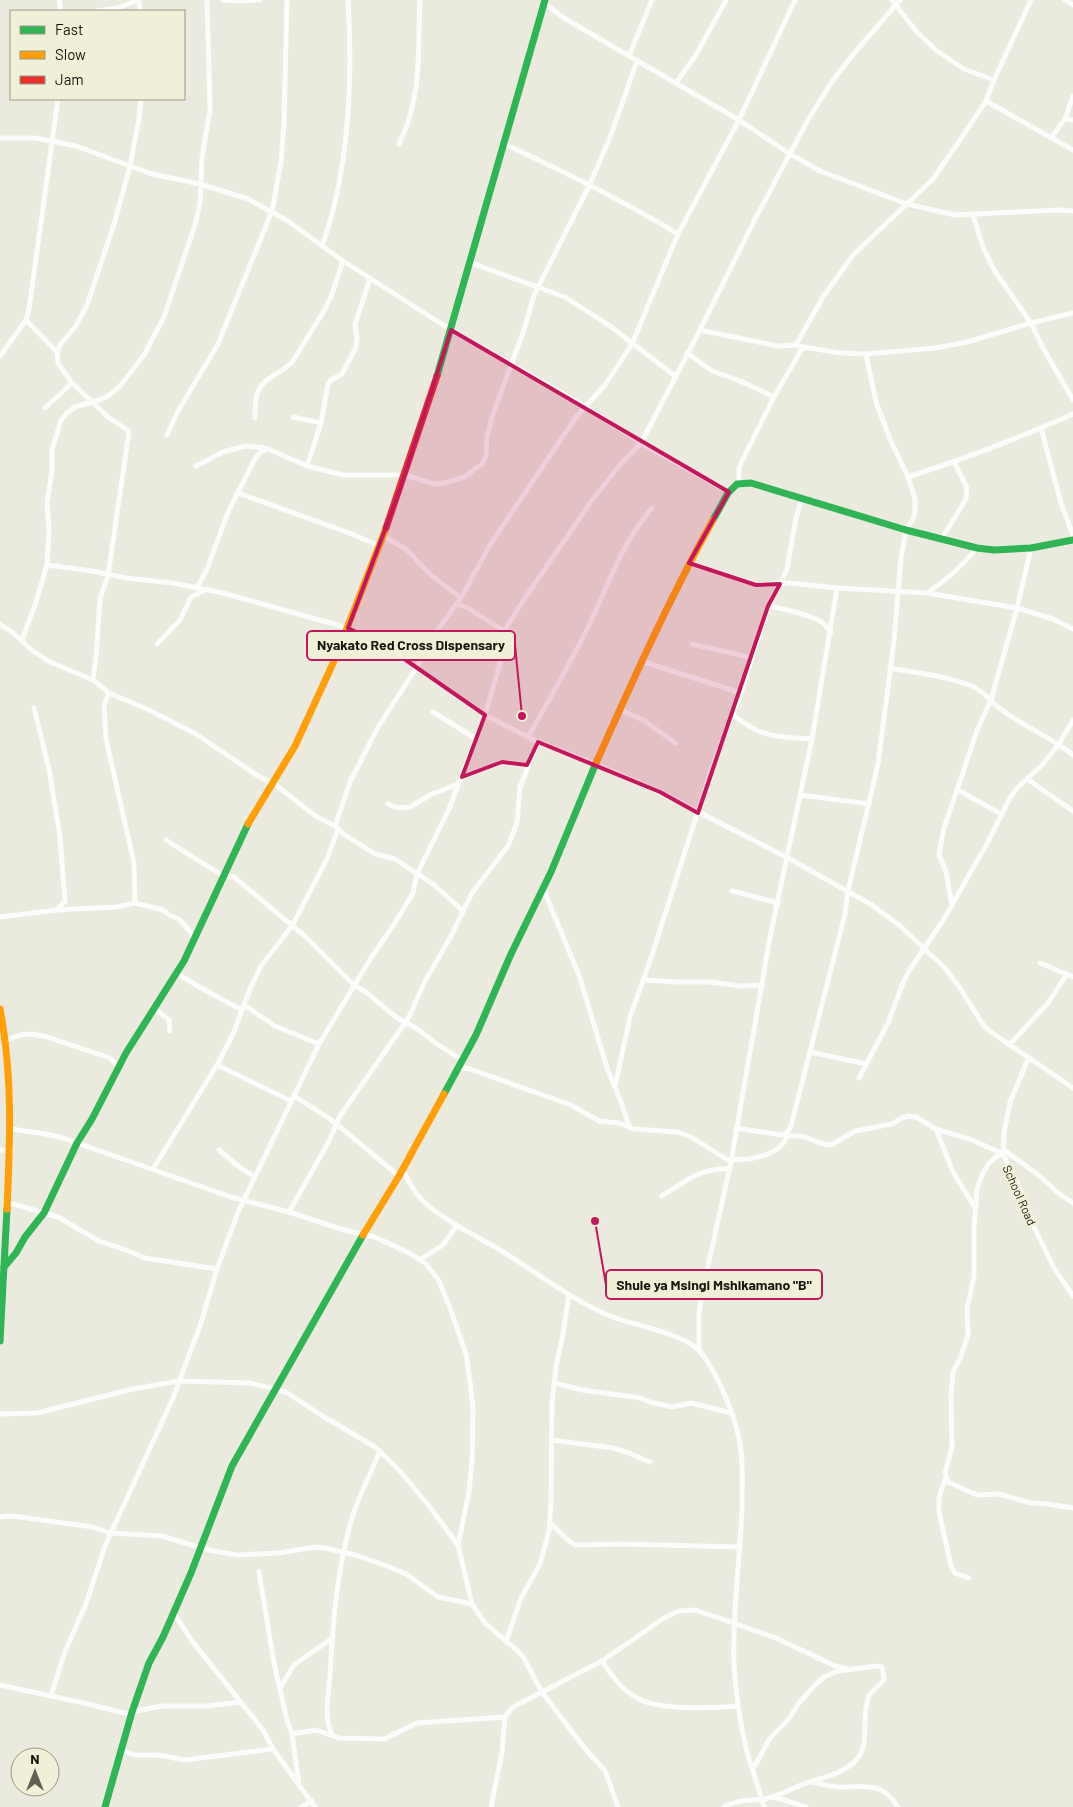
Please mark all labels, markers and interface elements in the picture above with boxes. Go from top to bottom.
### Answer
legend [10,10,185,100]
text: Fast [55,20,83,38]
text: Slow [55,45,86,63]
text: Jam [55,70,84,88]
callout: Nyakato Red Cross Dispensary [307,631,515,660]
text: Nyakato Red Cross Dispensary [317,636,505,653]
street label: School Road [1001,1163,1039,1227]
callout: Shule ya Msingi Mshikamano "B" [606,1270,822,1299]
text: Shule ya Msingi Mshikamano "B" [616,1276,812,1293]
north arrow [10,1747,60,1797]
text: N [30,1750,40,1767]

